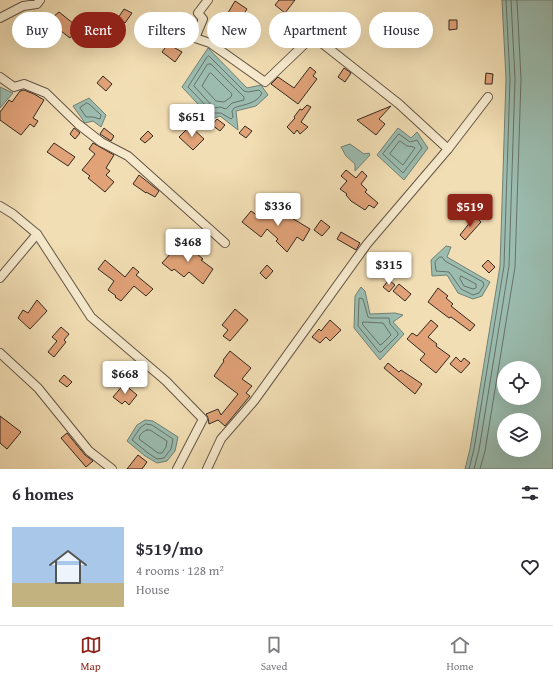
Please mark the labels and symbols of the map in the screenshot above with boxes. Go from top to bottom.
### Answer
pin: $651 [168,104,216,138]
pin: $336 [254,193,302,227]
pin: $519 [446,194,494,228]
pin: $468 [164,229,212,263]
pin: $315 [365,252,413,286]
pin: $668 [101,361,149,395]

